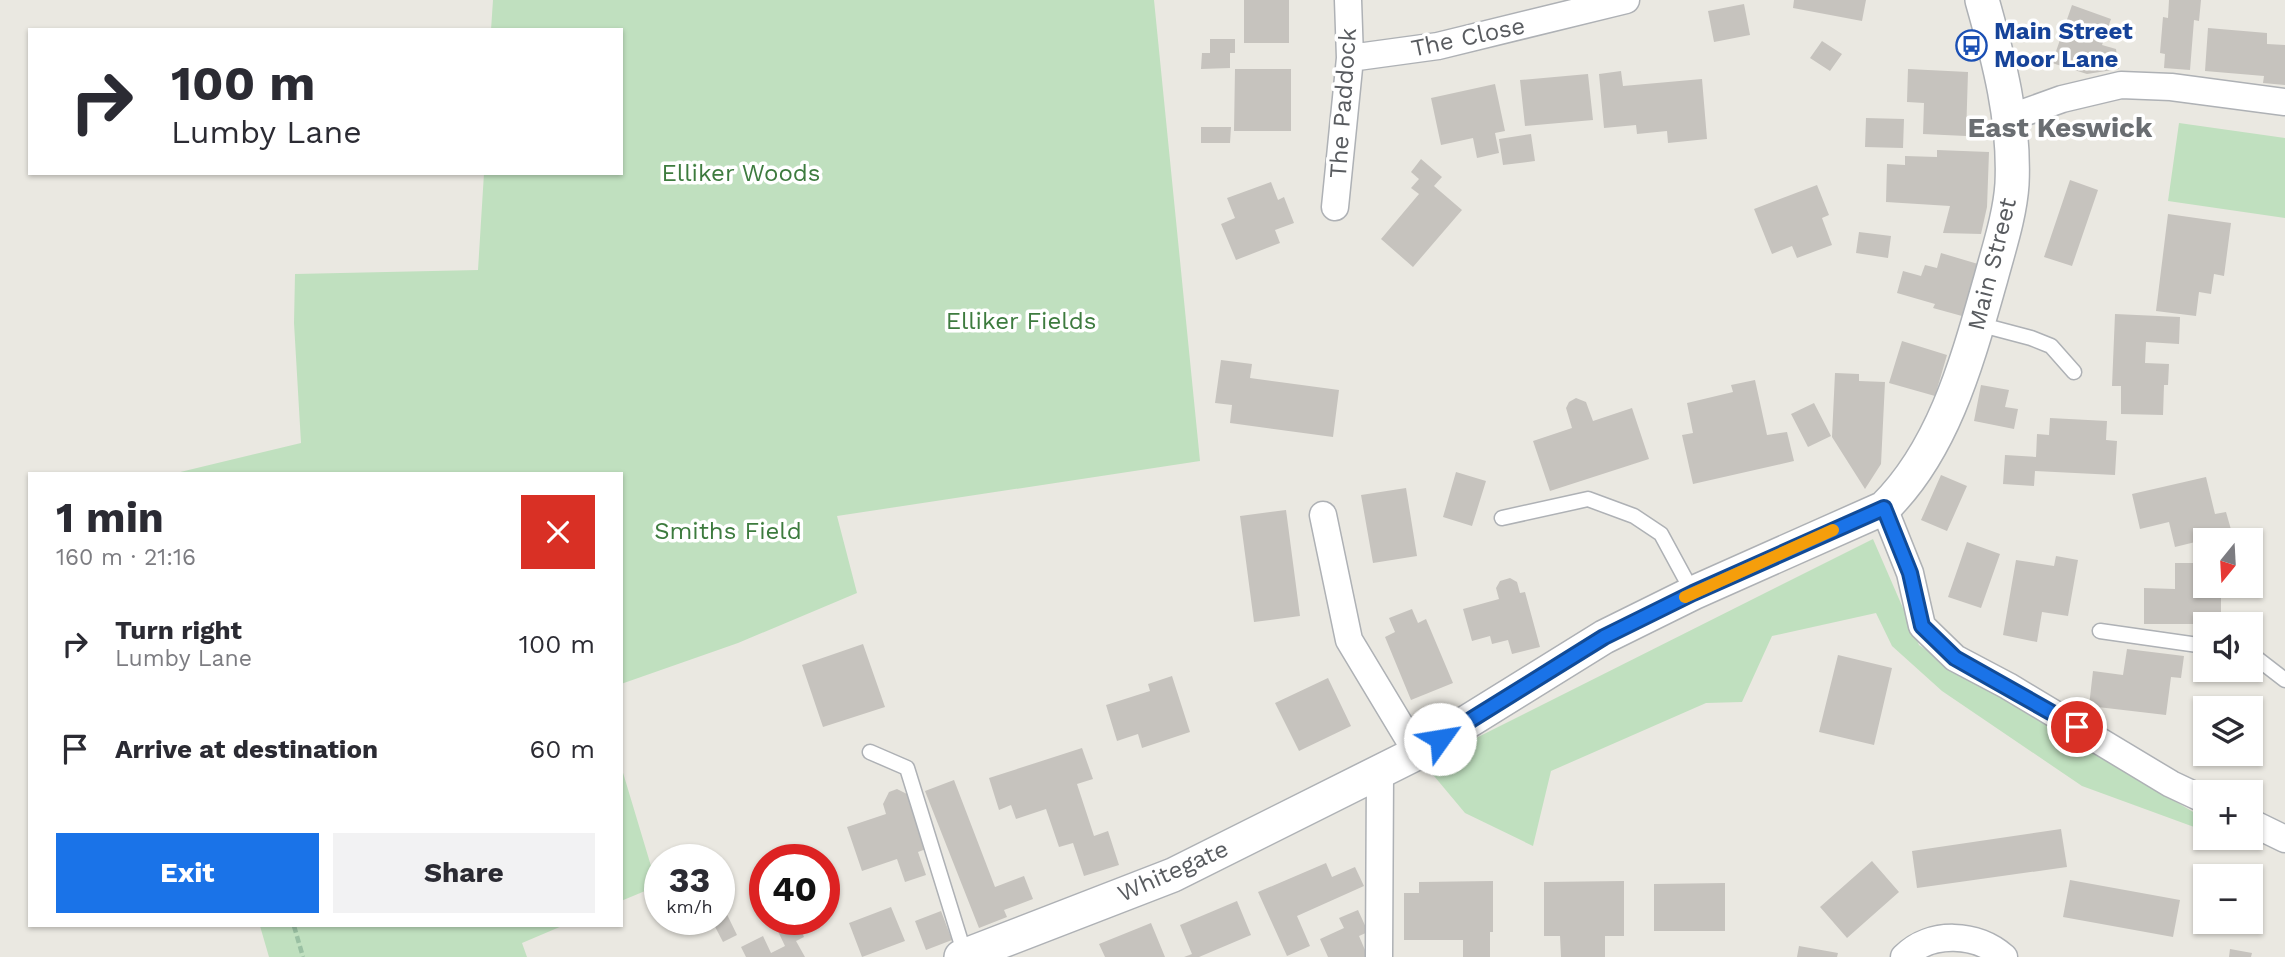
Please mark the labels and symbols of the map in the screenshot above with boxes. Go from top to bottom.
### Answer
street label: The Close [1409,11,1527,63]
place label: Main Street Moor Lane [1994,17,2133,73]
street label: The Paddock [1324,26,1362,179]
bus stop icon: Main Street Moor Lane [1954,28,1988,62]
district label: East Keswick [1968,111,2153,144]
park label: Elliker Woods [662,159,821,187]
street label: Main Street [1962,195,2022,333]
park label: Elliker Fields [946,307,1096,335]
park label: Smiths Field [654,517,802,545]
north arrow [2193,528,2263,598]
pin [2047,697,2107,757]
position arrow [1403,702,1477,776]
street label: Whitegate [1113,834,1233,908]
speed limit sign: 40 [749,844,840,935]

